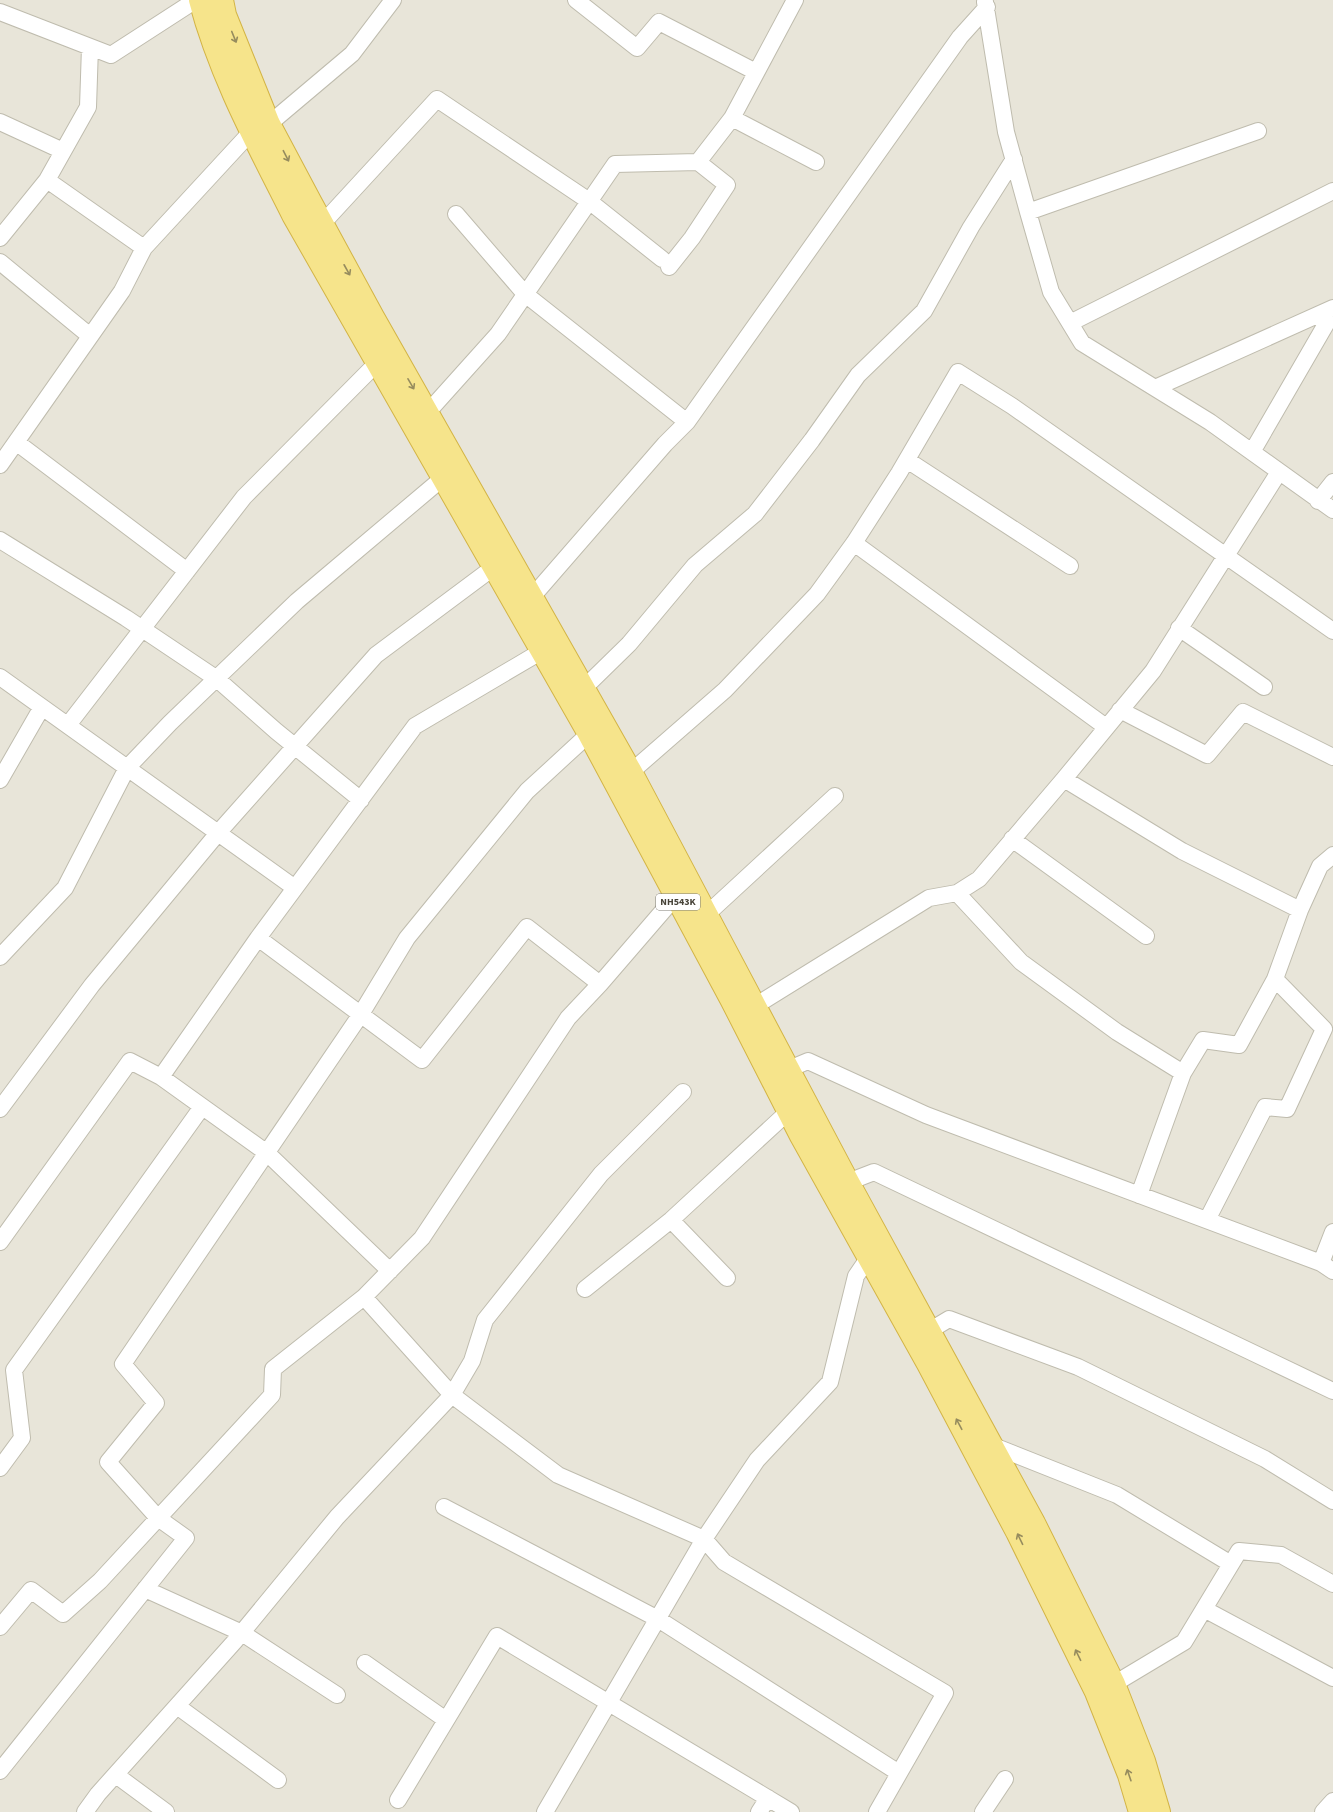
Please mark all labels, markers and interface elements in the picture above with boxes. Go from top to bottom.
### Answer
one-way arrow [230,30,238,42]
one-way arrow [283,150,290,162]
one-way arrow [344,264,352,276]
one-way arrow [408,378,416,390]
road number: NH543K [656,894,700,910]
one-way arrow [955,1418,963,1430]
one-way arrow [1016,1533,1023,1545]
one-way arrow [1074,1650,1081,1662]
one-way arrow [1125,1768,1132,1781]

